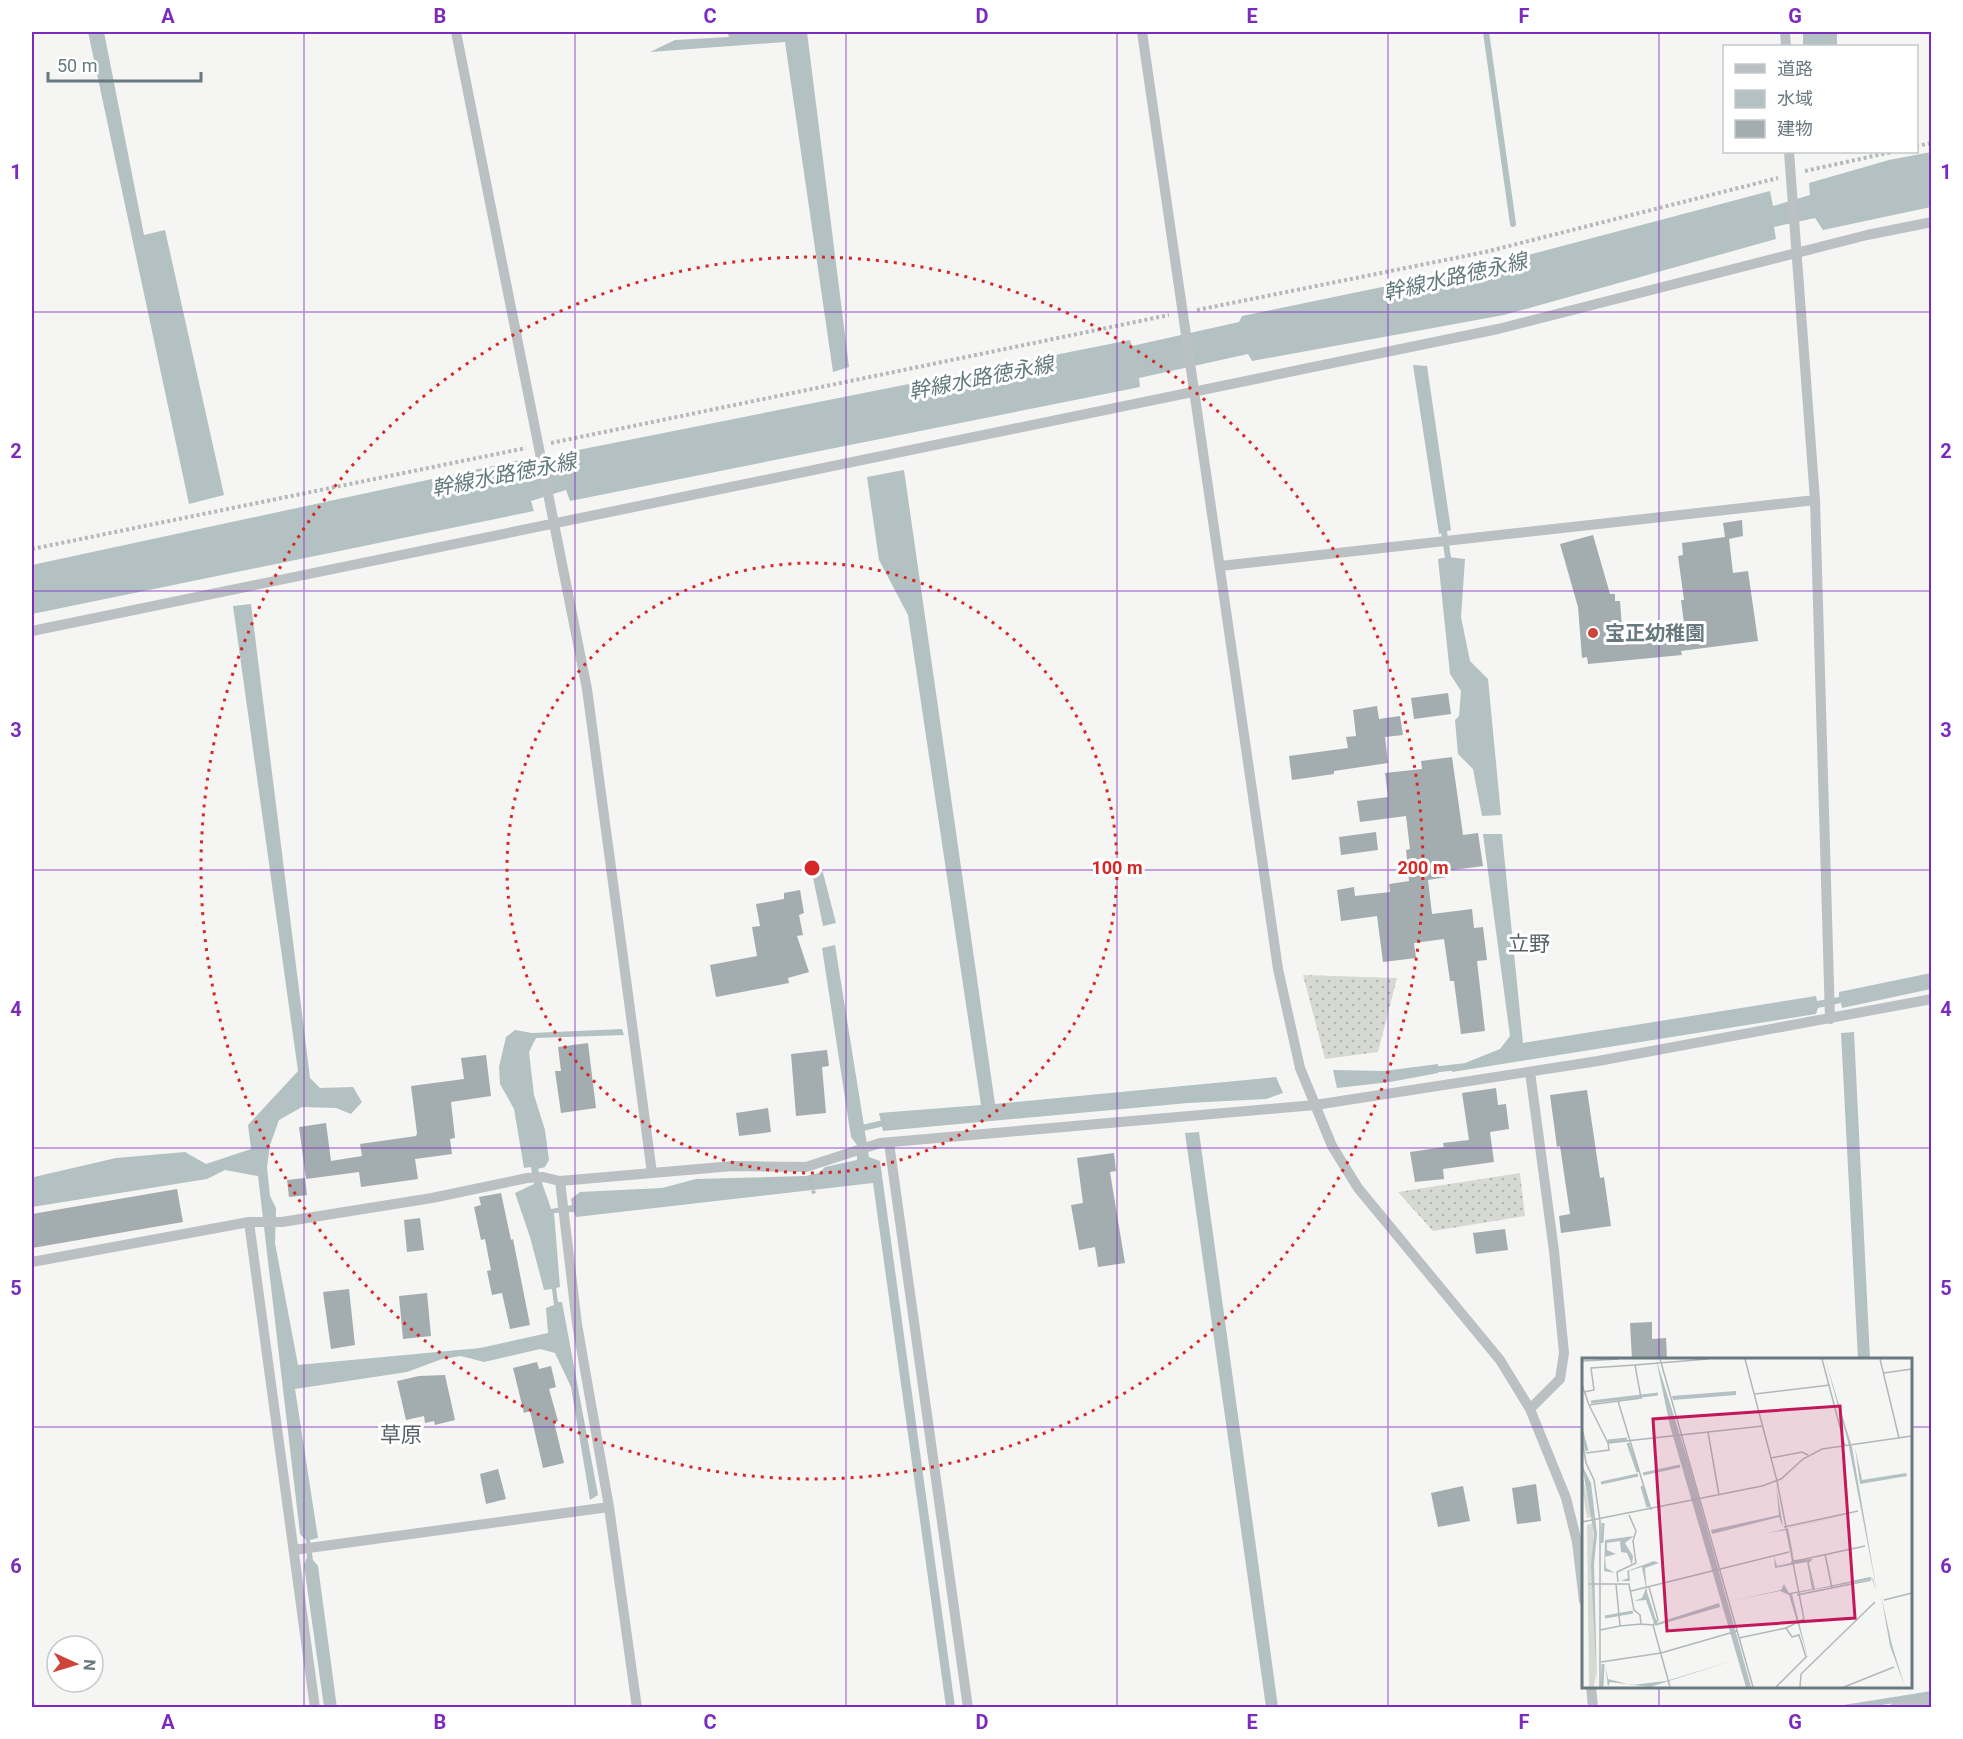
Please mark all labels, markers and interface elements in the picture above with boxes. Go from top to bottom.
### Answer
text: A [161,4,175,28]
text: B [434,4,446,28]
text: C [703,4,717,28]
text: D [976,4,989,28]
text: E [1246,4,1258,28]
text: F [1519,4,1530,28]
text: G [1788,4,1802,28]
scale bar [48,45,201,83]
legend [1723,45,1918,153]
text: 50 m [57,55,97,76]
text: 道路 [1777,58,1813,79]
text: 水域 [1777,88,1813,109]
text: 建物 [1777,118,1813,139]
text: 1 [10,160,22,184]
text: 1 [1940,160,1952,184]
water label: 幹線水路徳永線 [1381,248,1532,305]
water label: 幹線水路徳永線 [907,352,1058,404]
text: 2 [10,439,22,463]
text: 2 [1940,439,1952,463]
water label: 幹線水路徳永線 [430,449,581,501]
place label: 宝正幼稚園 [1605,621,1705,645]
marker: 宝正幼稚園 [1586,626,1600,640]
text: 3 [10,718,22,742]
text: 3 [1940,718,1952,742]
text: 100 m [1091,857,1143,878]
text: 200 m [1397,857,1449,878]
centre of rings [802,858,822,878]
district label: 立野 [1508,932,1550,956]
text: 4 [10,997,22,1021]
text: 4 [1940,997,1952,1021]
text: 5 [10,1276,22,1300]
text: 5 [1940,1276,1952,1300]
inset map [1582,1358,1912,1688]
district label: 草原 [380,1423,422,1447]
text: 6 [10,1554,22,1578]
text: 6 [1940,1554,1952,1578]
north arrow [45,1634,105,1694]
text: N [80,1659,99,1671]
text: A [161,1710,175,1734]
text: B [434,1710,446,1734]
text: C [703,1710,717,1734]
text: D [976,1710,989,1734]
text: E [1246,1710,1258,1734]
text: F [1519,1710,1530,1734]
text: G [1788,1710,1802,1734]

